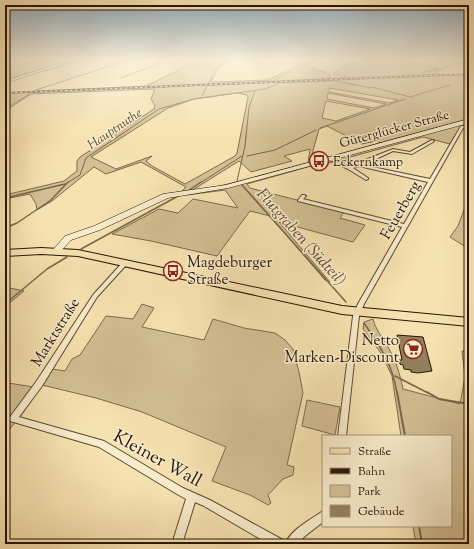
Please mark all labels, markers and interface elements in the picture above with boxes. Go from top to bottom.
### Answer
water label: Hauptnuthe [84,105,146,155]
street label: Güterglücker Straße [338,107,451,153]
bus stop icon: Eckernkamp [308,150,330,172]
place label: Eckernkamp [333,154,403,172]
street label: Feuerberg [376,178,426,244]
water label: Flutgraben (Südteil) [250,184,350,291]
place label: Magdeburger Straße [187,253,273,291]
bus stop icon: Magdeburger Straße [162,260,184,282]
street label: Marktstraße [27,294,86,371]
place label: Netto Marken-Discount [285,331,399,369]
supermarket icon: Netto Marken-Discount [402,338,424,360]
street label: Kleiner Wall [108,425,206,495]
legend [322,435,452,527]
text: Straße [358,443,392,461]
text: Bahn [358,463,385,481]
text: Park [358,483,381,501]
text: Gebäude [358,503,405,521]

